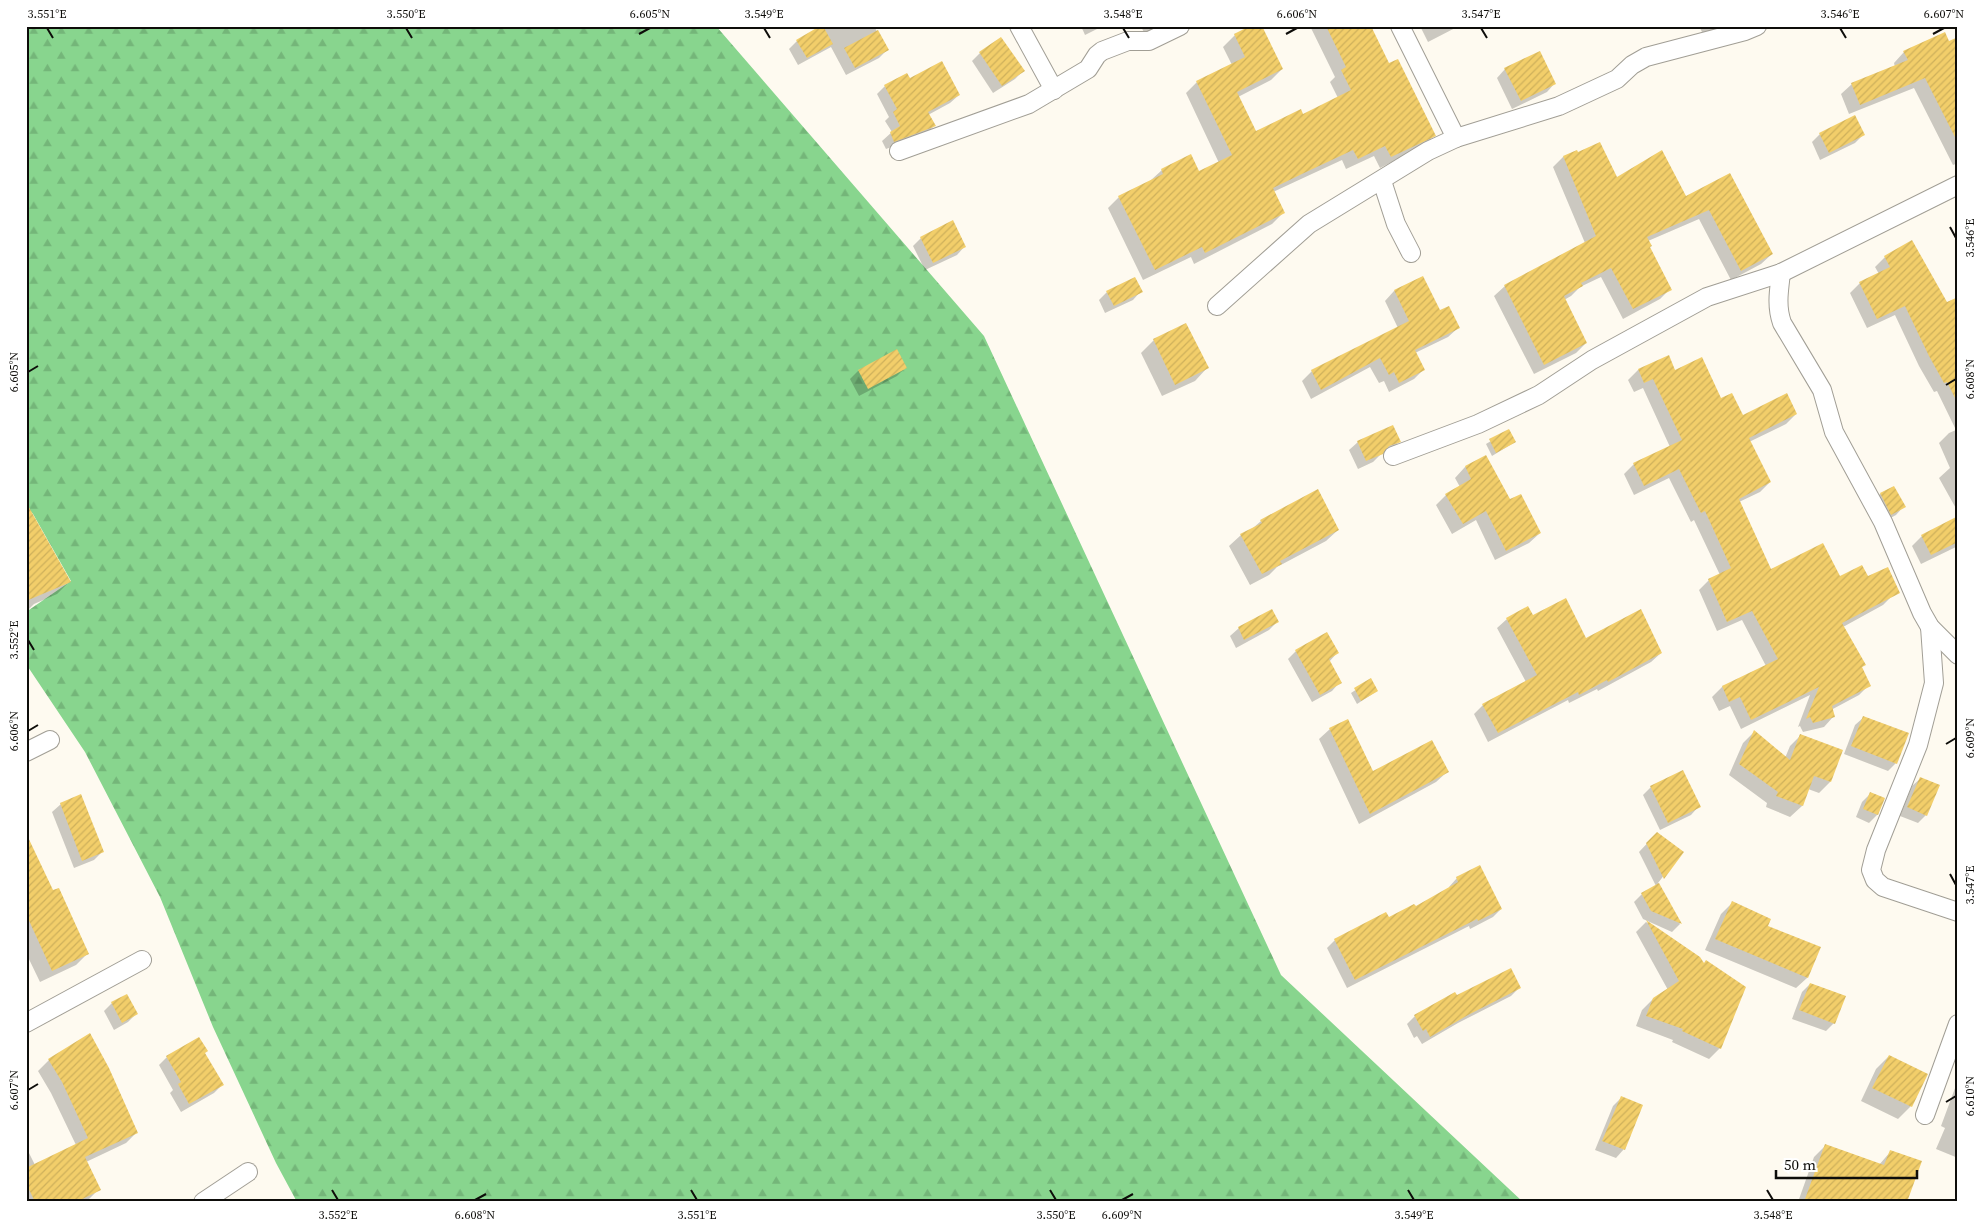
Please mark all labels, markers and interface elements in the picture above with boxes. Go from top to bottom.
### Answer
text: 3.551°E [28,6,66,22]
text: 3.550°E [387,6,425,22]
text: 6.605°N [630,6,670,22]
text: 3.549°E [745,6,783,22]
text: 3.548°E [1104,6,1142,22]
text: 6.606°N [1277,6,1317,22]
text: 3.547°E [1462,6,1500,22]
text: 3.546°E [1821,6,1859,22]
text: 6.607°N [1924,6,1964,22]
text: 3.546°E [1962,219,1978,257]
text: 6.605°N [6,352,22,392]
text: 6.608°N [1962,359,1978,399]
text: 3.552°E [6,621,22,659]
text: 6.606°N [6,711,22,751]
text: 6.609°N [1962,718,1978,758]
text: 3.547°E [1962,866,1978,904]
text: 6.607°N [6,1070,22,1110]
text: 6.610°N [1962,1076,1978,1116]
scale bar [1776,1148,1918,1180]
text: 50 m [1784,1154,1816,1175]
text: 3.552°E [319,1207,357,1223]
text: 6.608°N [455,1207,495,1223]
text: 3.551°E [678,1207,716,1223]
text: 3.550°E [1037,1207,1075,1223]
text: 6.609°N [1102,1207,1142,1223]
text: 3.549°E [1395,1207,1433,1223]
text: 3.548°E [1754,1207,1792,1223]

